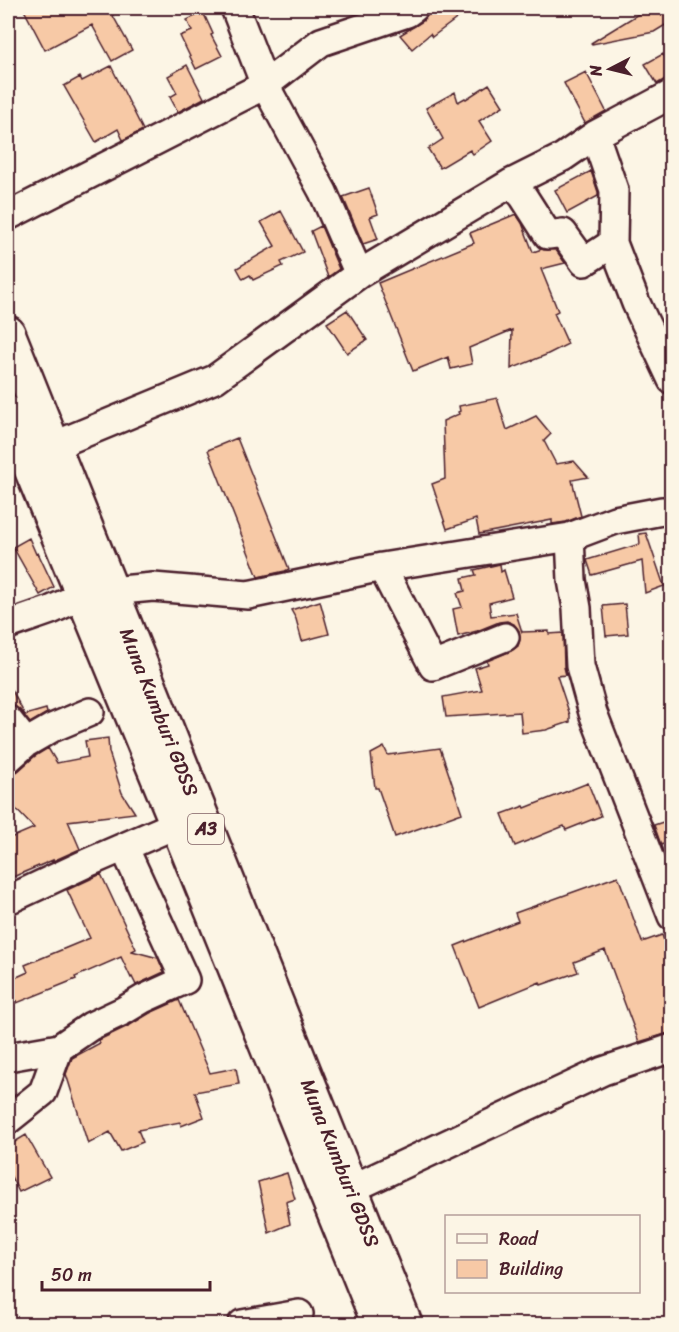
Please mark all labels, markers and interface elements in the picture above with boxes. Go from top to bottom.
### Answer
north arrow [580,39,640,99]
text: N [580,63,611,79]
street label: Muna Kumburi GDSS [109,622,209,802]
road number: A3 [188,814,224,844]
street label: Muna Kumburi GDSS [290,1073,390,1253]
legend [445,1215,640,1293]
text: Road [499,1223,539,1255]
text: Building [499,1253,563,1285]
scale bar [42,1254,210,1292]
text: 50 m [51,1259,92,1291]

